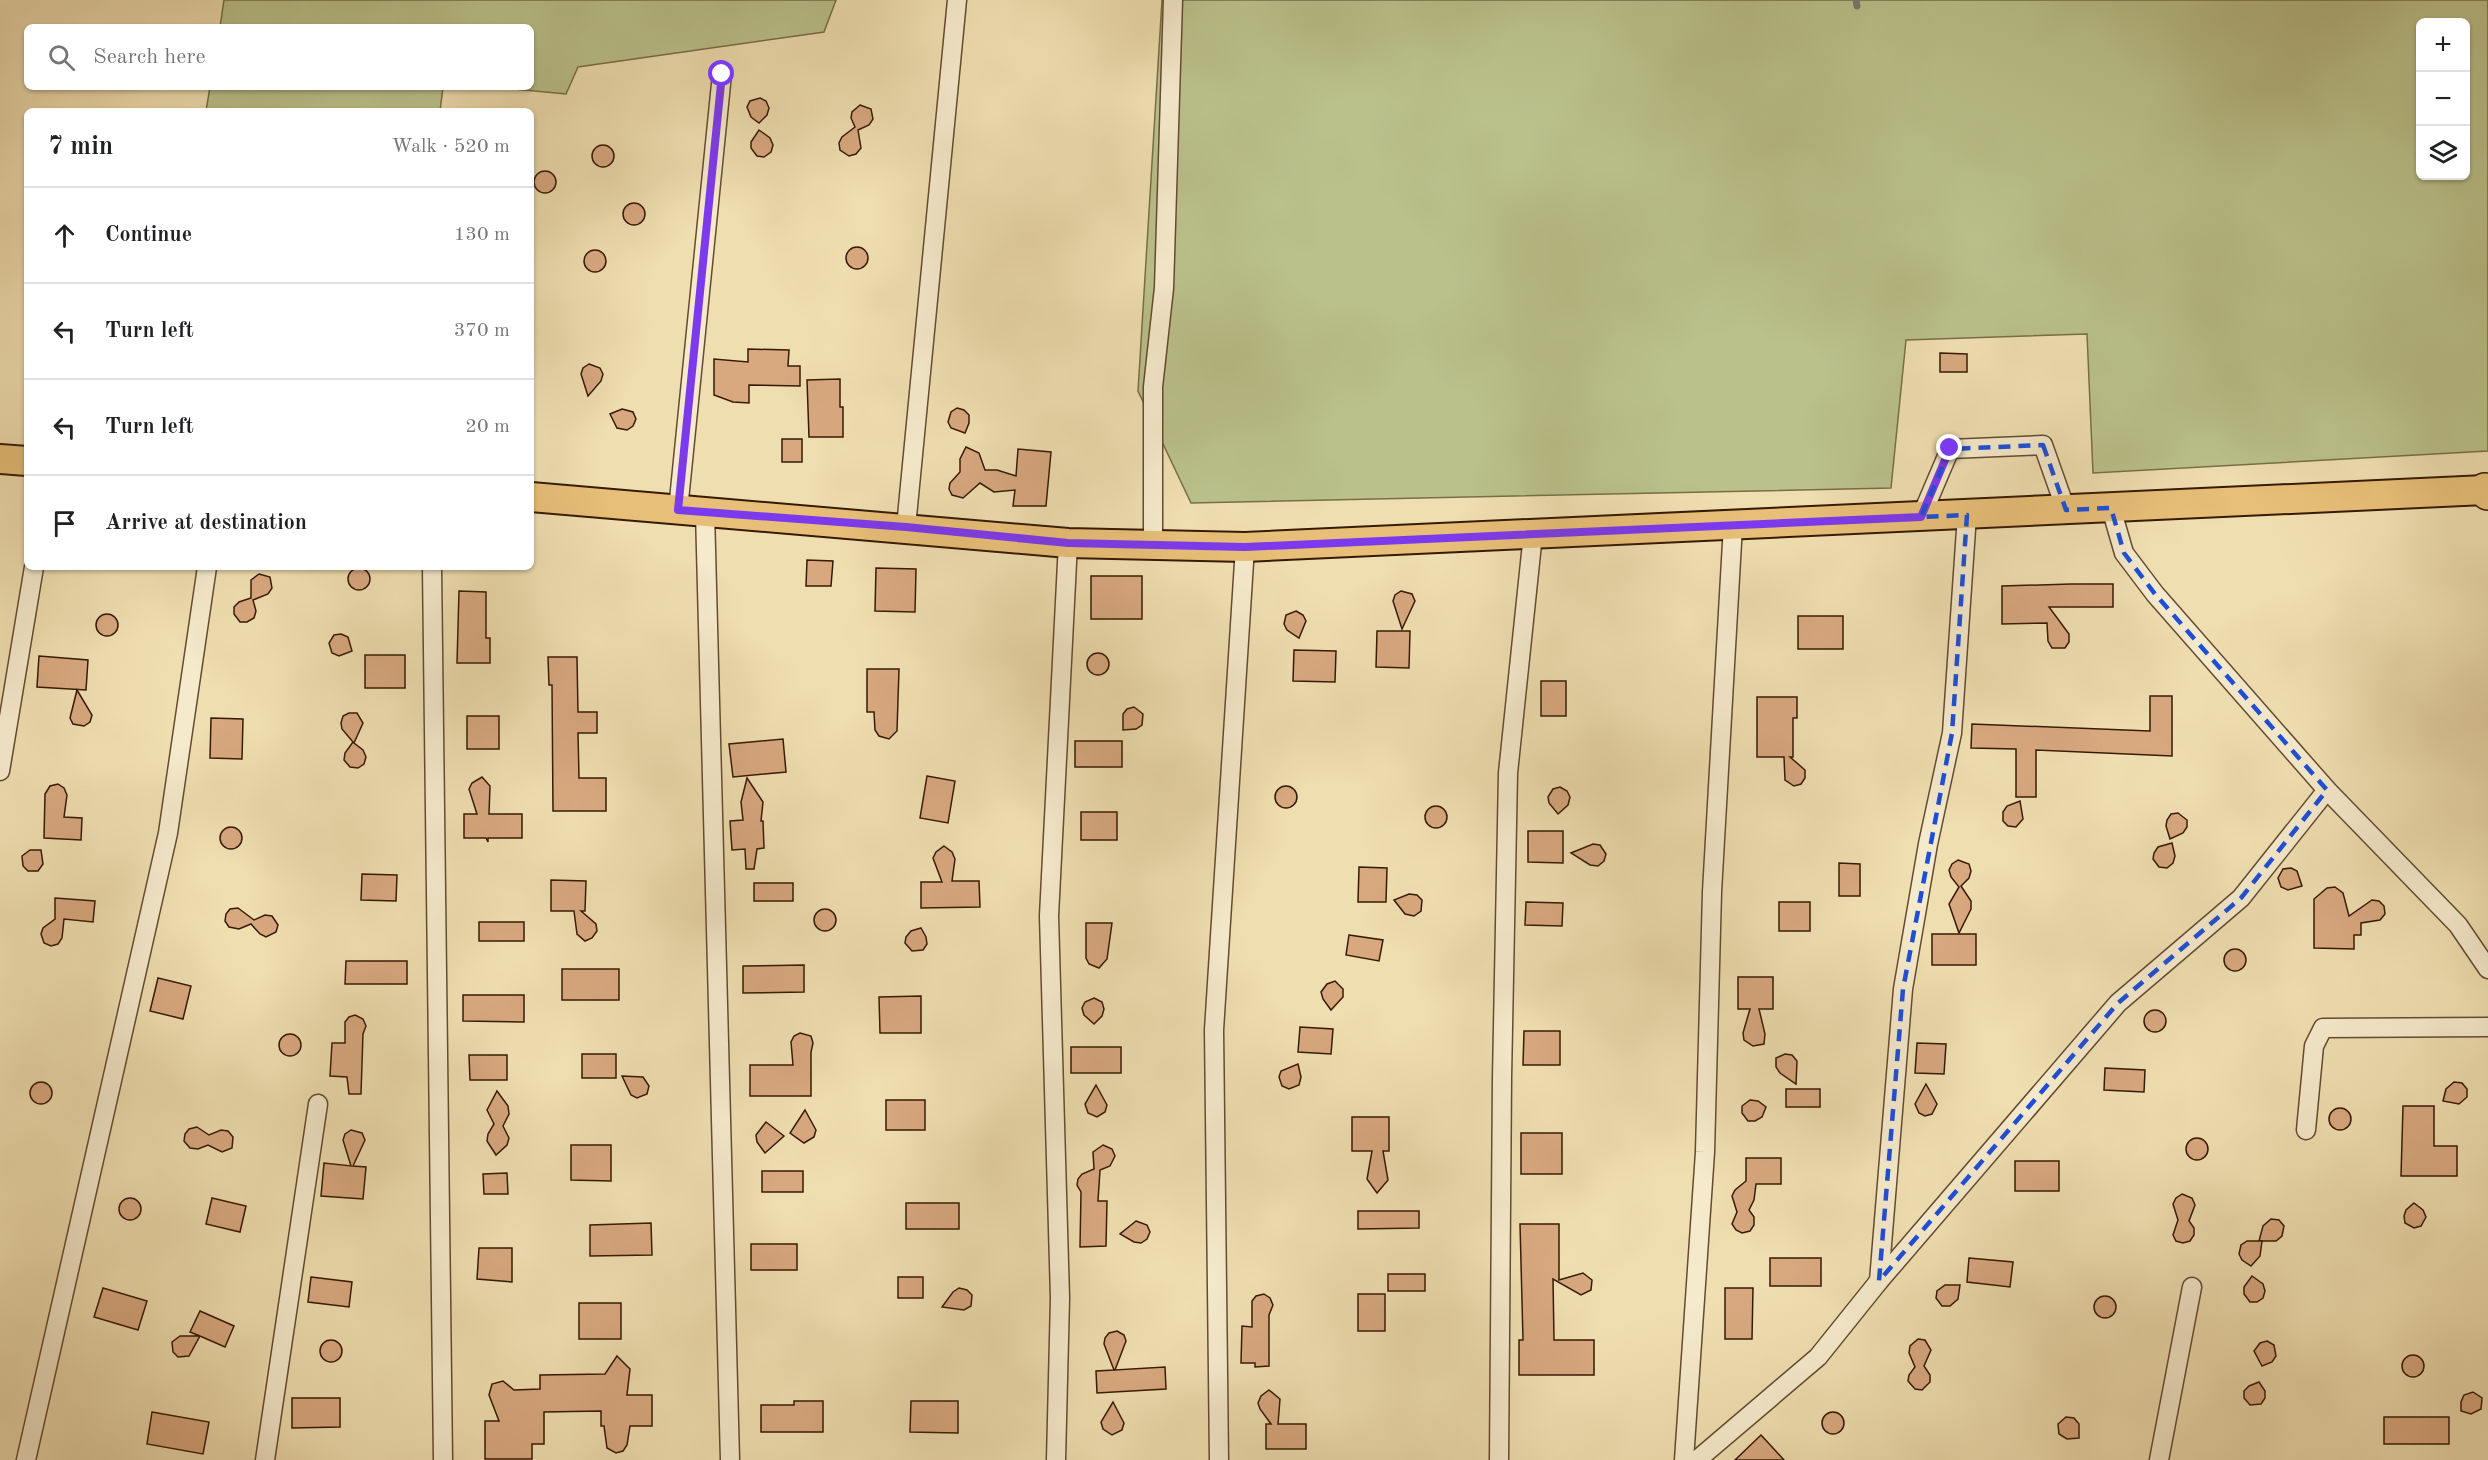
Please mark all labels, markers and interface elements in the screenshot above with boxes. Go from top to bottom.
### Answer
map controls [2416,18,2470,180]
button: + [2416,18,2470,72]
search box [24,24,534,90]
icon: search [45,41,78,74]
text: Search here [93,46,206,68]
route start [708,60,734,86]
button: − [2416,72,2470,126]
button: layers [2416,126,2470,180]
text: 7 min [48,134,113,160]
text: Walk · 520 m [391,137,510,157]
icon: ahead [48,219,81,252]
text: Continue [105,224,192,246]
text: 130 m [454,225,510,245]
icon: left [48,315,81,348]
text: Turn left [105,320,194,342]
text: 370 m [454,321,510,341]
icon: left [48,411,81,444]
text: Turn left [105,416,194,438]
text: 20 m [465,417,510,437]
route end [1936,434,1962,460]
icon: arrive [48,507,81,540]
text: Arrive at destination [105,512,307,534]

